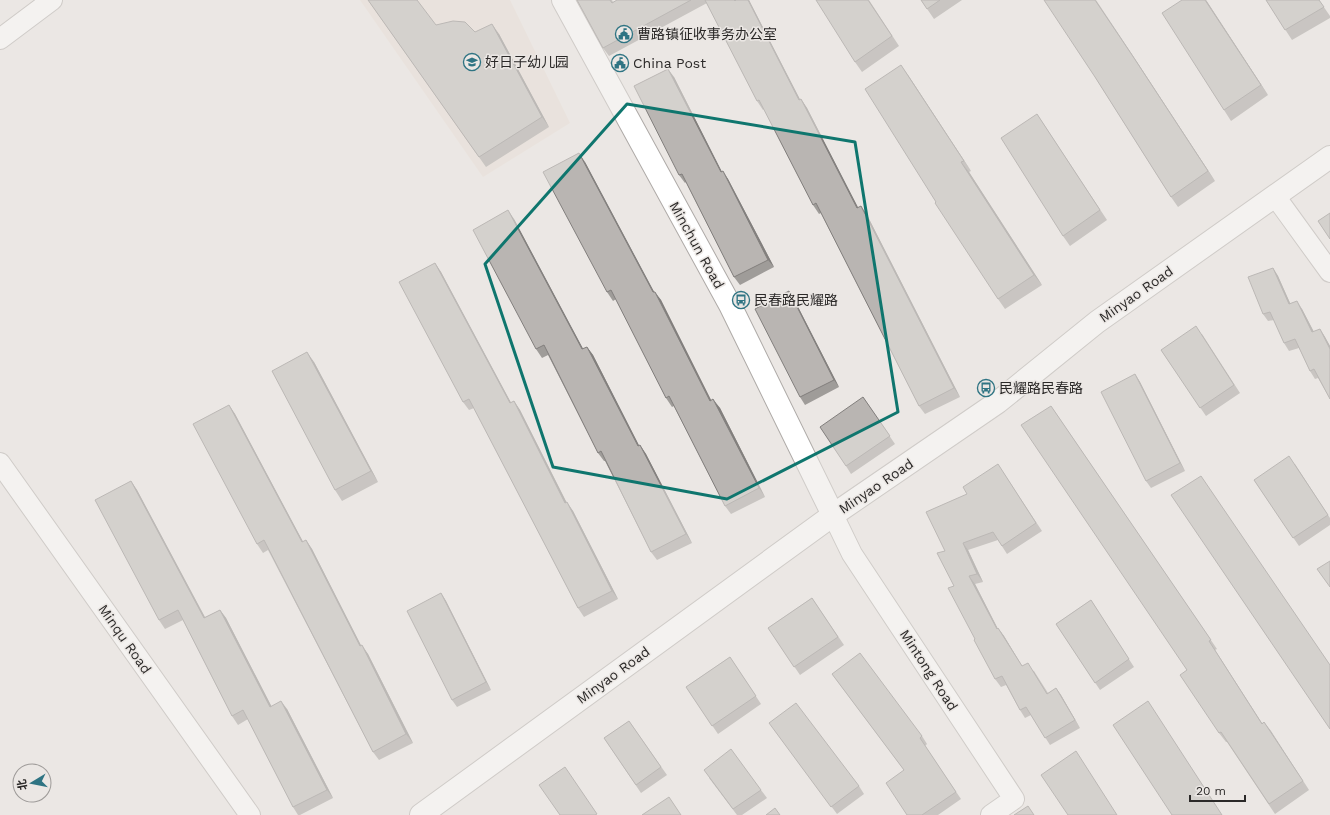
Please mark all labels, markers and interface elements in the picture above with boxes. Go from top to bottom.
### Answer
public building icon: 曹路镇征收事务办公室 [614,24,634,44]
place label: 曹路镇征收事务办公室 [637,26,777,42]
school or university icon: 好日子幼儿园 [462,52,482,72]
public building icon: China Post [610,53,630,73]
place label: 好日子幼儿园 [485,54,569,70]
place label: China Post [633,55,706,71]
street label: Minchun Road [666,199,728,291]
street label: Minyao Road [1096,263,1176,325]
bus stop icon: 民春路民耀路 [731,290,751,310]
place label: 民春路民耀路 [754,292,838,308]
bus stop icon: 民耀路民春路 [976,378,996,398]
place label: 民耀路民春路 [999,380,1083,396]
street label: Minyao Road [836,455,916,517]
street label: Minqu Road [95,601,155,677]
street label: Mintong Road [897,626,961,714]
street label: Minyao Road [573,643,653,707]
north arrow [12,763,52,803]
scale bar [1190,777,1245,803]
text: 北 [15,778,30,791]
text: 20 m [1196,784,1226,798]

